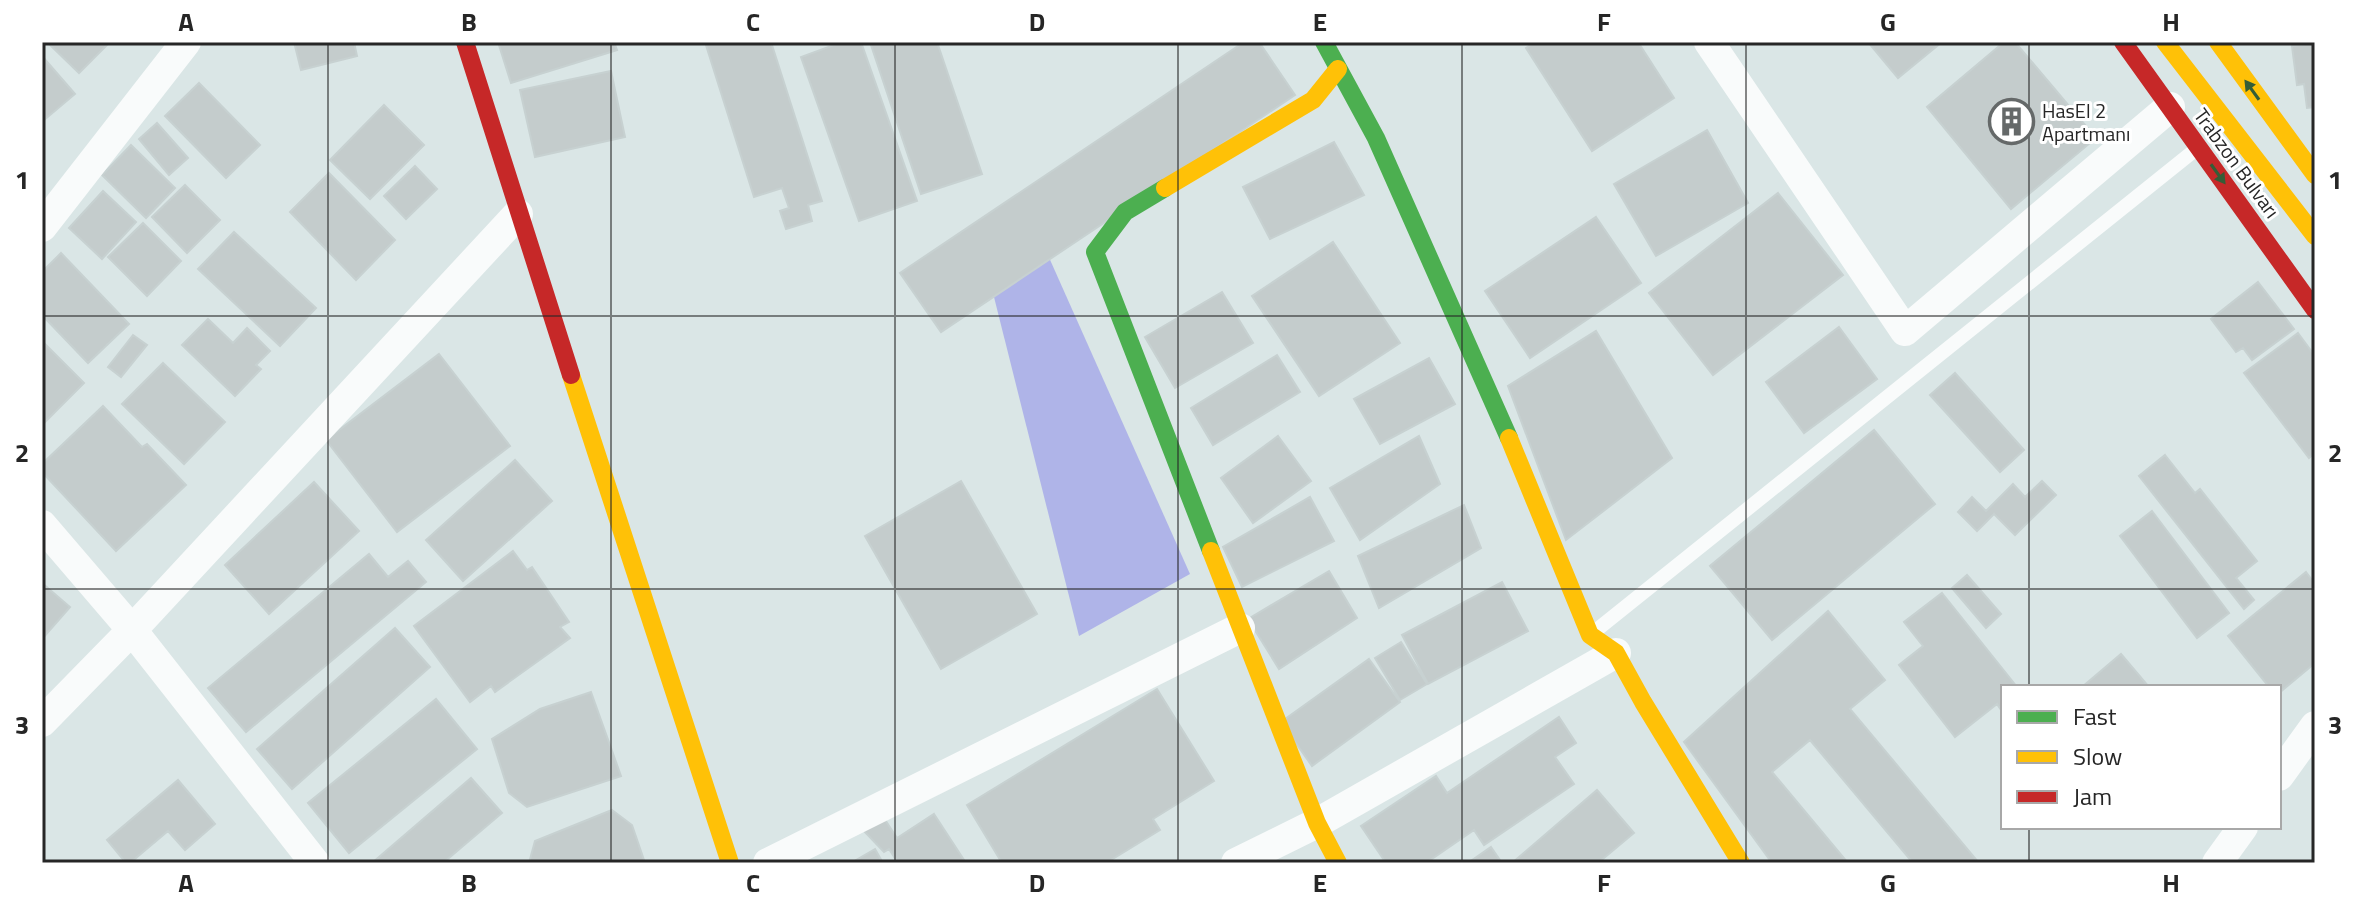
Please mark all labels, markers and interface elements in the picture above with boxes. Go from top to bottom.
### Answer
text: A [178,2,194,41]
text: B [461,2,477,41]
text: C [746,2,760,41]
text: D [1029,2,1045,41]
text: E [1313,2,1327,41]
text: F [1597,2,1611,41]
text: G [1880,2,1896,41]
text: H [2162,2,2180,41]
one-way arrow [2245,79,2261,100]
place label: HasEl 2 Apartmanı [2042,95,2130,149]
building icon: HasEl 2 Apartmanı [1987,98,2035,146]
street label: Trabzon Bulvarı [2186,102,2288,224]
text: 1 [15,160,29,199]
text: 1 [2328,160,2342,199]
one-way arrow [2210,163,2225,184]
text: 2 [15,433,29,472]
text: 2 [2328,433,2342,472]
legend [2001,685,2281,829]
text: Fast [2073,698,2117,734]
text: 3 [15,705,29,744]
text: 3 [2328,705,2342,744]
text: Slow [2073,738,2122,774]
text: Jam [2073,778,2112,814]
text: A [178,863,194,902]
text: B [461,863,477,902]
text: C [746,863,760,902]
text: D [1029,863,1045,902]
text: E [1313,863,1327,902]
text: F [1597,863,1611,902]
text: G [1880,863,1896,902]
text: H [2162,863,2180,902]

